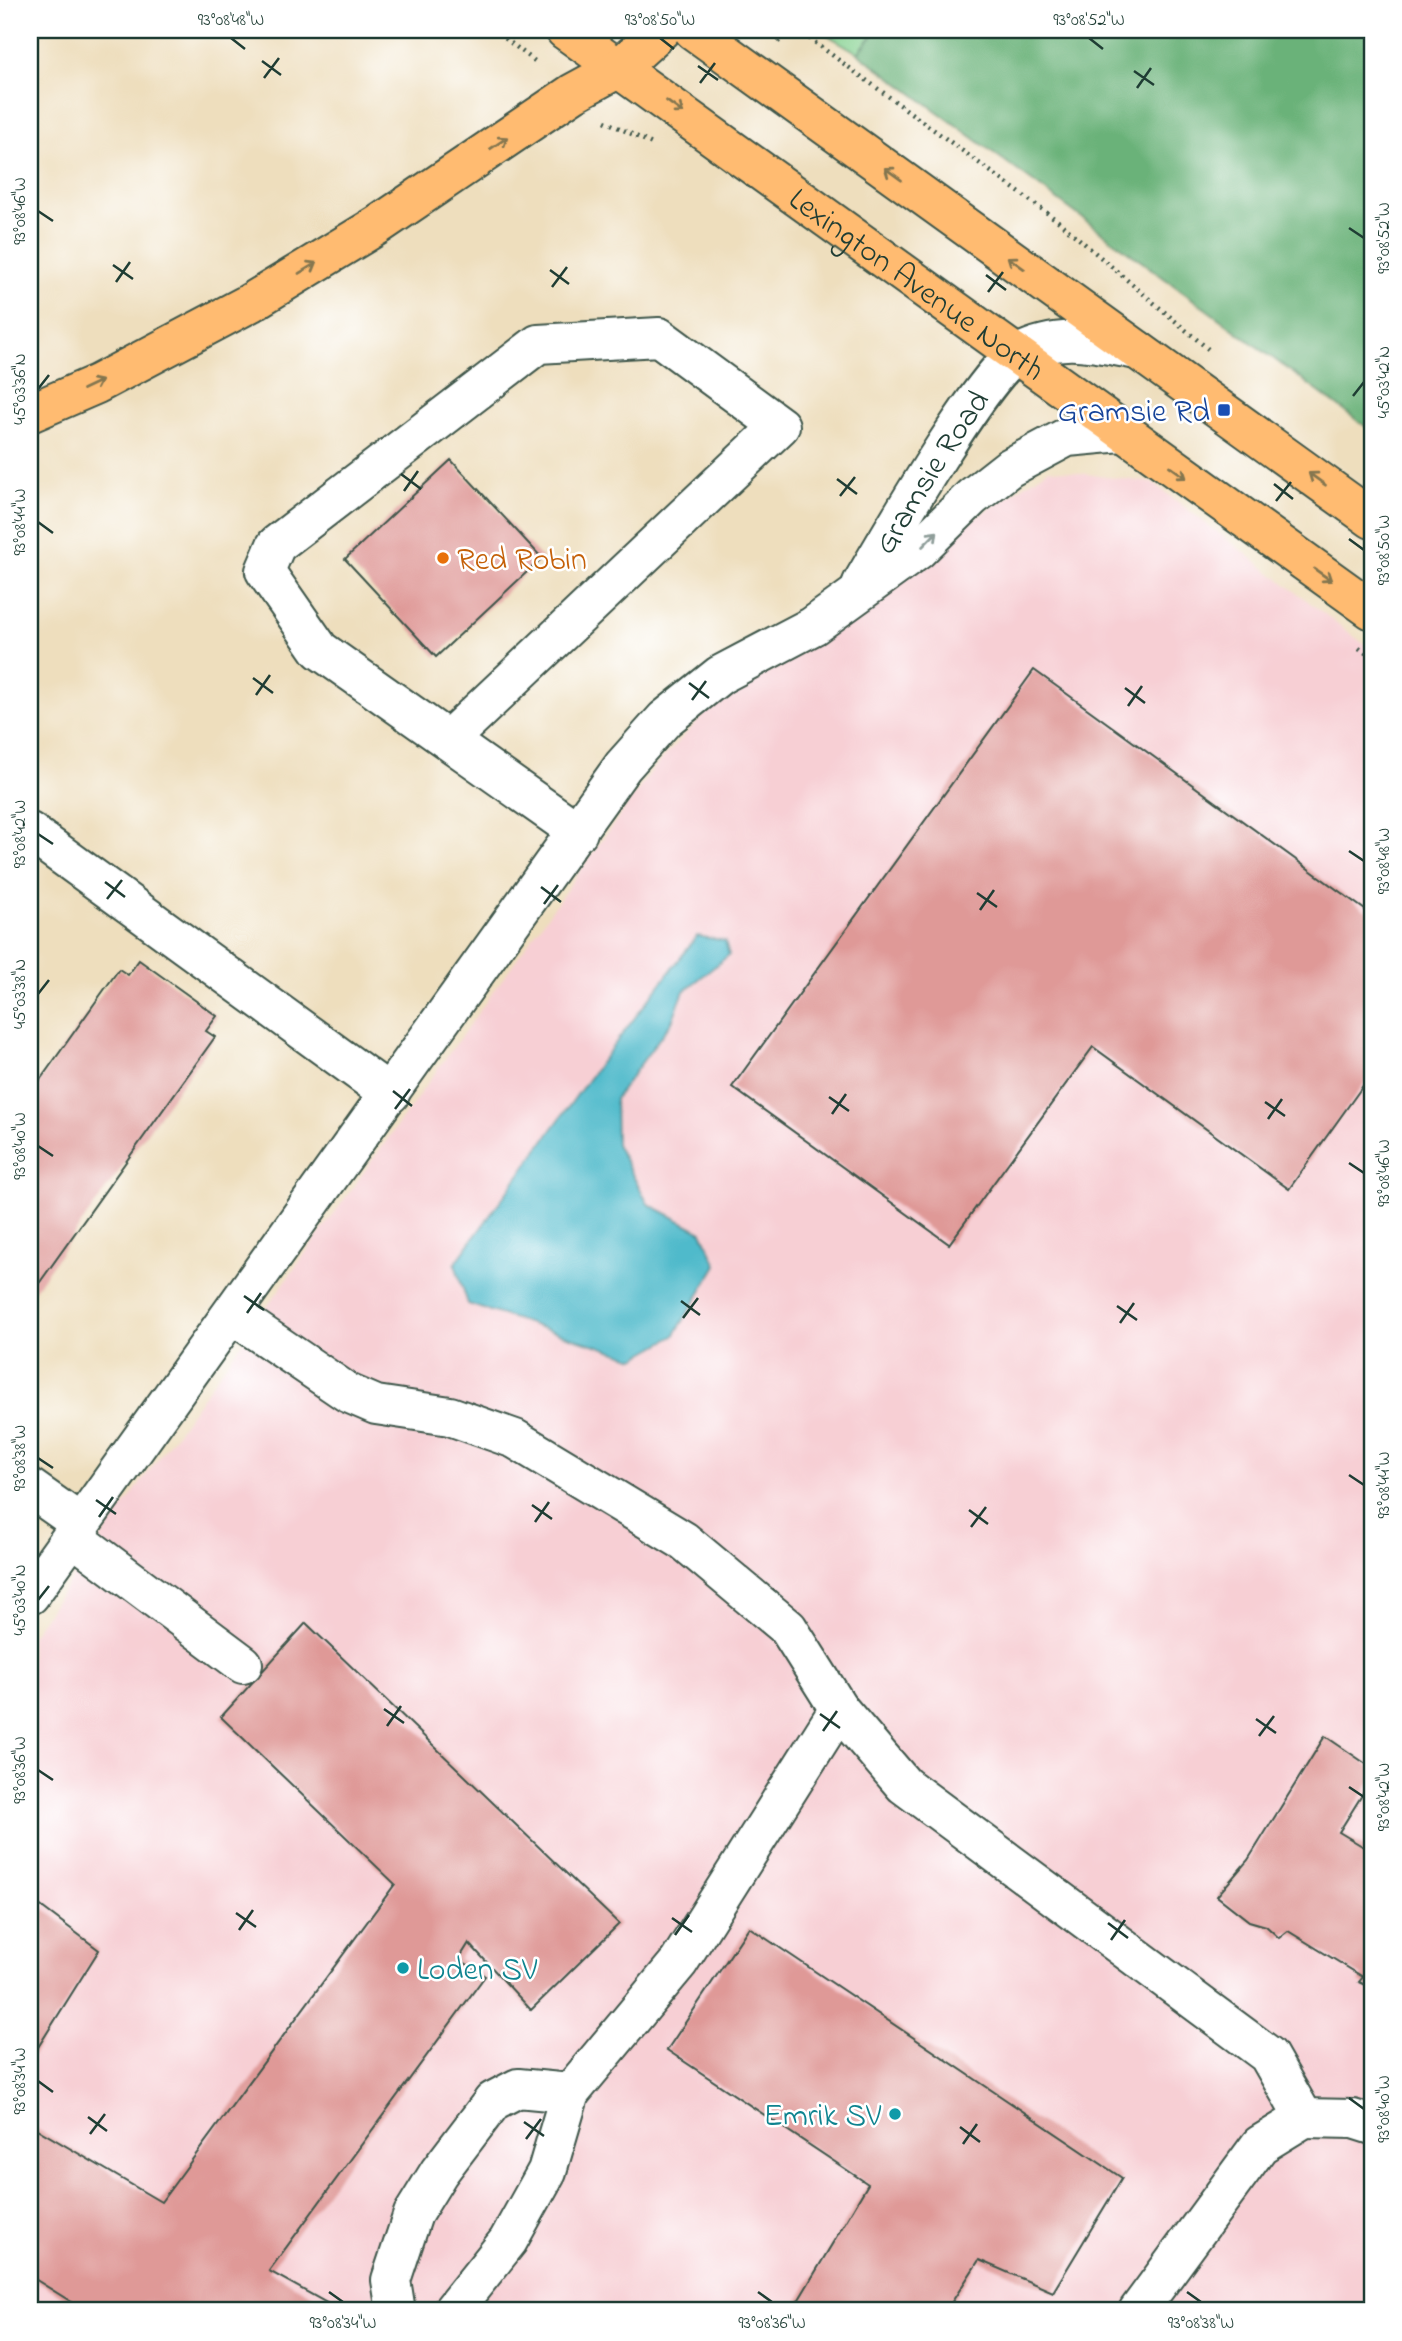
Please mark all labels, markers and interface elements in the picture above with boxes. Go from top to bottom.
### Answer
text: 93°08'48"W [198,8,264,34]
text: 93°08'50"W [625,8,695,34]
text: 93°08'52"W [1053,8,1125,34]
one-way arrow [665,100,684,115]
one-way arrow [488,136,508,150]
one-way arrow [884,167,903,181]
text: 93°08'46"W [8,177,34,245]
street label: Lexington Avenue North [778,178,1053,394]
text: 93°08'52"W [1372,202,1398,274]
one-way arrow [1007,256,1026,270]
one-way arrow [298,260,318,274]
text: 45°03'42"N [1372,346,1398,418]
text: 45°03'36"N [8,353,34,425]
one-way arrow [81,378,102,392]
street label: Gramsie Road [864,381,1003,564]
place label: Gramsie Rd [1058,390,1210,437]
marker: Gramsie Rd [1216,402,1232,418]
one-way arrow [1168,465,1187,479]
one-way arrow [1308,472,1327,486]
text: 93°08'44"W [8,488,34,556]
text: 93°08'50"W [1372,515,1398,585]
one-way arrow [921,530,938,547]
place label: Red Robin [457,538,587,585]
marker: Red Robin [435,550,451,566]
one-way arrow [1313,568,1332,582]
text: 93°08'42"W [8,800,34,868]
text: 93°08'48"W [1372,828,1398,894]
text: 45°03'38"N [8,959,34,1029]
text: 93°08'40"W [8,1112,34,1180]
text: 93°08'46"W [1372,1139,1398,1207]
text: 93°08'38"W [8,1425,34,1491]
text: 93°08'44"W [1372,1451,1398,1519]
text: 45°03'40"N [8,1564,34,1636]
text: 93°08'36"W [8,1736,34,1804]
text: 93°08'42"W [1372,1763,1398,1831]
place label: Loden SV [417,1948,538,1995]
marker: Loden SV [395,1960,411,1976]
text: 93°08'34"W [8,2047,34,2115]
text: 93°08'40"W [1372,2075,1398,2143]
place label: Emrik SV [763,2094,882,2141]
marker: Emrik SV [887,2106,903,2122]
text: 93°08'34"W [309,2311,377,2337]
text: 93°08'36"W [738,2311,806,2337]
text: 93°08'38"W [1168,2311,1234,2337]

